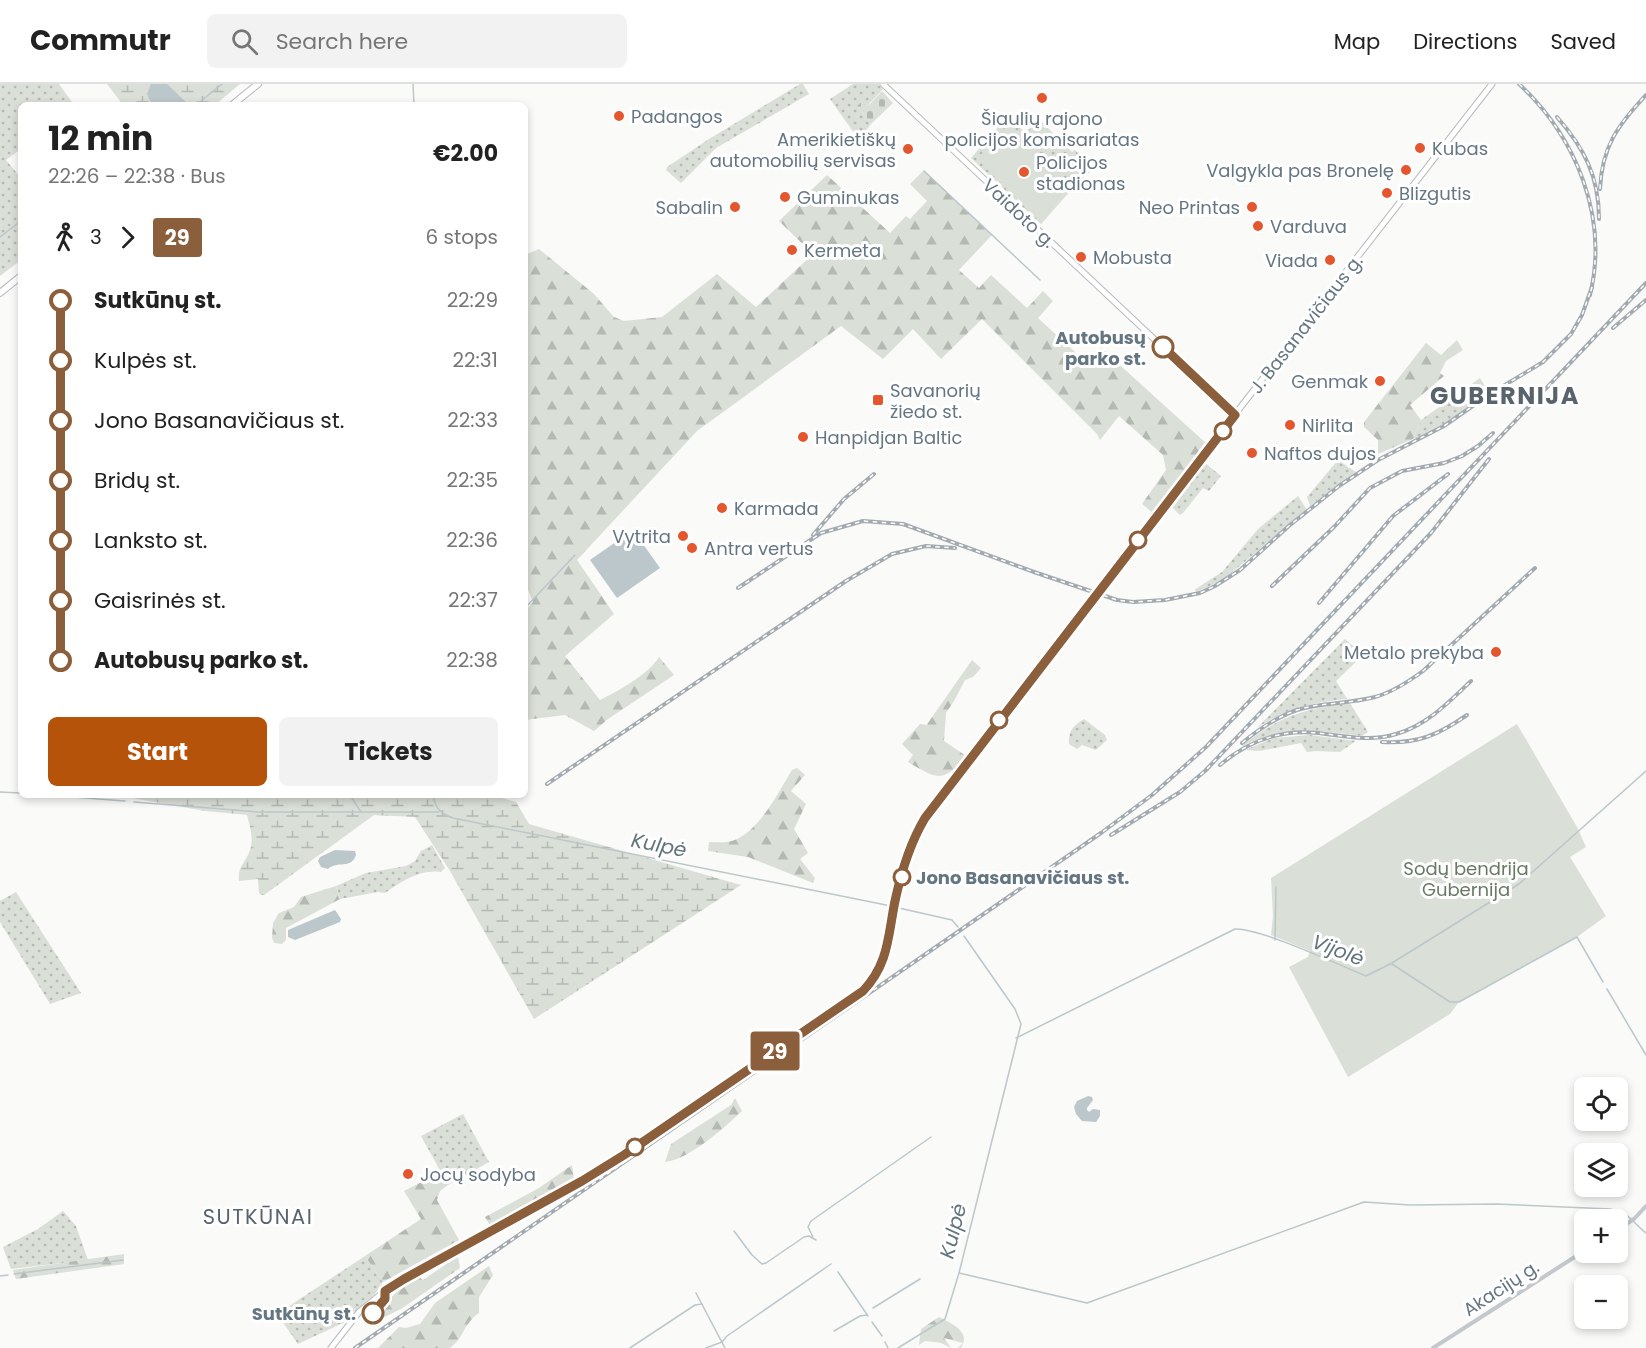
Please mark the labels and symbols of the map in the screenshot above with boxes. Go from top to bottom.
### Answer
marker: Šiaulių rajono policijos komisariatas [1035,91,1049,105]
place label: Padangos [631,104,723,129]
place label: Šiaulių rajono policijos komisariatas [945,106,1139,152]
marker: Padangos [612,109,626,123]
place label: Amerikietiškų automobilių servisas [710,127,896,173]
place label: Kubas [1432,136,1488,161]
marker: Kubas [1413,141,1427,155]
marker: Amerikietiškų automobilių servisas [901,142,915,156]
place label: Policijos stadionas [1036,150,1125,196]
place label: Valgykla pas Bronelę [1206,158,1394,183]
marker: Valgykla pas Bronelę [1399,163,1413,177]
marker: Policijos stadionas [1017,165,1031,179]
street label: Vaidoto g. [977,173,1061,253]
place label: Blizgutis [1399,181,1471,206]
place label: Guminukas [797,185,899,210]
marker: Blizgutis [1380,186,1394,200]
marker: Guminukas [778,190,792,204]
place label: Sabalin [656,195,723,220]
place label: Neo Printas [1139,195,1240,220]
marker: Sabalin [728,200,742,214]
marker: Neo Printas [1245,200,1259,214]
place label: Varduva [1270,214,1347,239]
marker: Varduva [1251,219,1265,233]
place label: Kermeta [804,238,881,263]
marker: Kermeta [785,243,799,257]
place label: Mobusta [1093,245,1172,270]
place label: Viada [1265,248,1318,273]
street label: J. Basanavičiaus g. [1244,249,1368,399]
marker: Mobusta [1074,250,1088,264]
marker: Viada [1323,253,1337,267]
place label: Autobusų parko st. [1055,325,1146,371]
marker: Autobusų parko st. [1152,336,1174,358]
place label: Genmak [1291,369,1369,394]
marker: Genmak [1373,374,1387,388]
place label: Savanorių žiedo st. [890,378,981,424]
district label: GUBERNIJA [1430,379,1580,412]
marker: Savanorių žiedo st. [871,393,885,407]
place label: Nirlita [1302,413,1353,438]
marker: Nirlita [1283,418,1297,432]
unlabelled marker [1214,422,1232,440]
place label: Hanpidjan Baltic [815,425,962,450]
marker: Hanpidjan Baltic [796,430,810,444]
place label: Naftos dujos [1264,441,1376,466]
marker: Naftos dujos [1245,446,1259,460]
place label: Karmada [734,496,819,521]
marker: Karmada [715,501,729,515]
place label: Vytrita [612,524,671,549]
marker: Vytrita [676,529,690,543]
unlabelled marker [1129,531,1147,549]
place label: Antra vertus [704,536,813,561]
marker: Antra vertus [685,541,699,555]
place label: Metalo prekyba [1344,640,1484,665]
marker: Metalo prekyba [1489,645,1503,659]
unlabelled marker [990,711,1008,729]
water label: Kulpė [629,826,689,864]
park label: Sodų bendrija Gubernija [1403,856,1529,902]
place label: Jono Basanavičiaus st. [916,865,1129,890]
marker: Jono Basanavičiaus st. [893,868,911,886]
water label: Vijolė [1308,927,1368,973]
line badge: 29 [748,1032,802,1070]
unlabelled marker [626,1138,644,1156]
place label: Jocų sodyba [420,1162,536,1187]
marker: Jocų sodyba [401,1167,415,1181]
water label: Kulpė [933,1201,973,1261]
district label: SUTKŪNAI [203,1202,313,1231]
street label: Akacijų g. [1458,1254,1544,1322]
place label: Sutkūnų st. [252,1301,356,1326]
marker: Sutkūnų st. [362,1302,384,1324]

